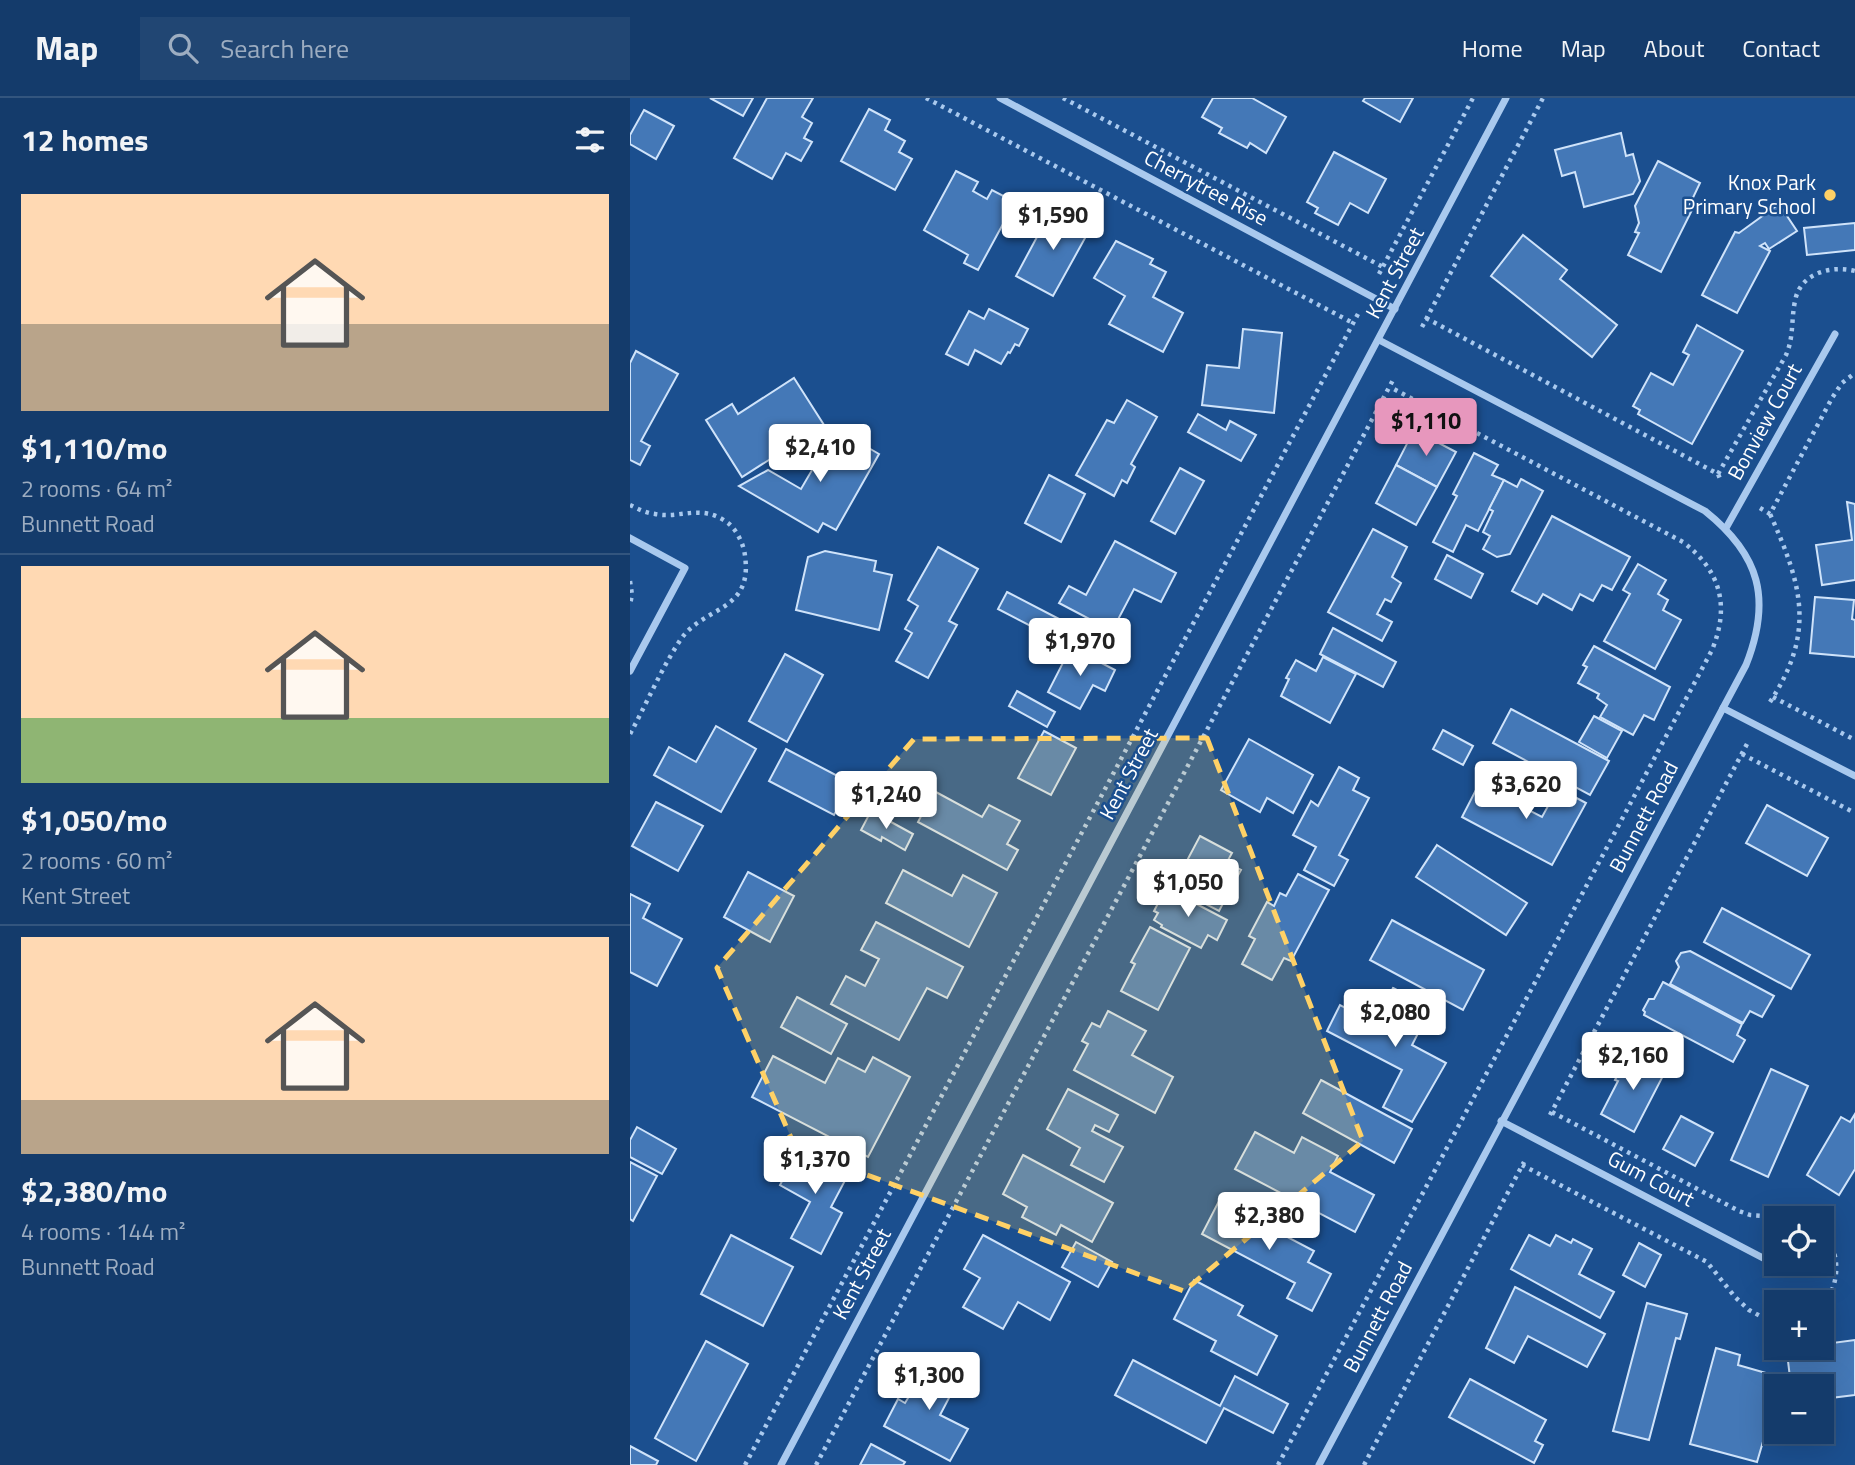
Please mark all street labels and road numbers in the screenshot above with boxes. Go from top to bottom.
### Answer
street label: Cherrytree Rise [1139,141,1274,233]
street label: Kent Street [1357,221,1432,324]
street label: Bonview Court [1719,357,1810,486]
street label: Kent Street [1091,722,1166,825]
street label: Bunnett Road [1600,755,1686,878]
street label: Gum Court [1602,1142,1701,1215]
street label: Kent Street [824,1222,899,1325]
street label: Bunnett Road [1334,1255,1420,1378]

